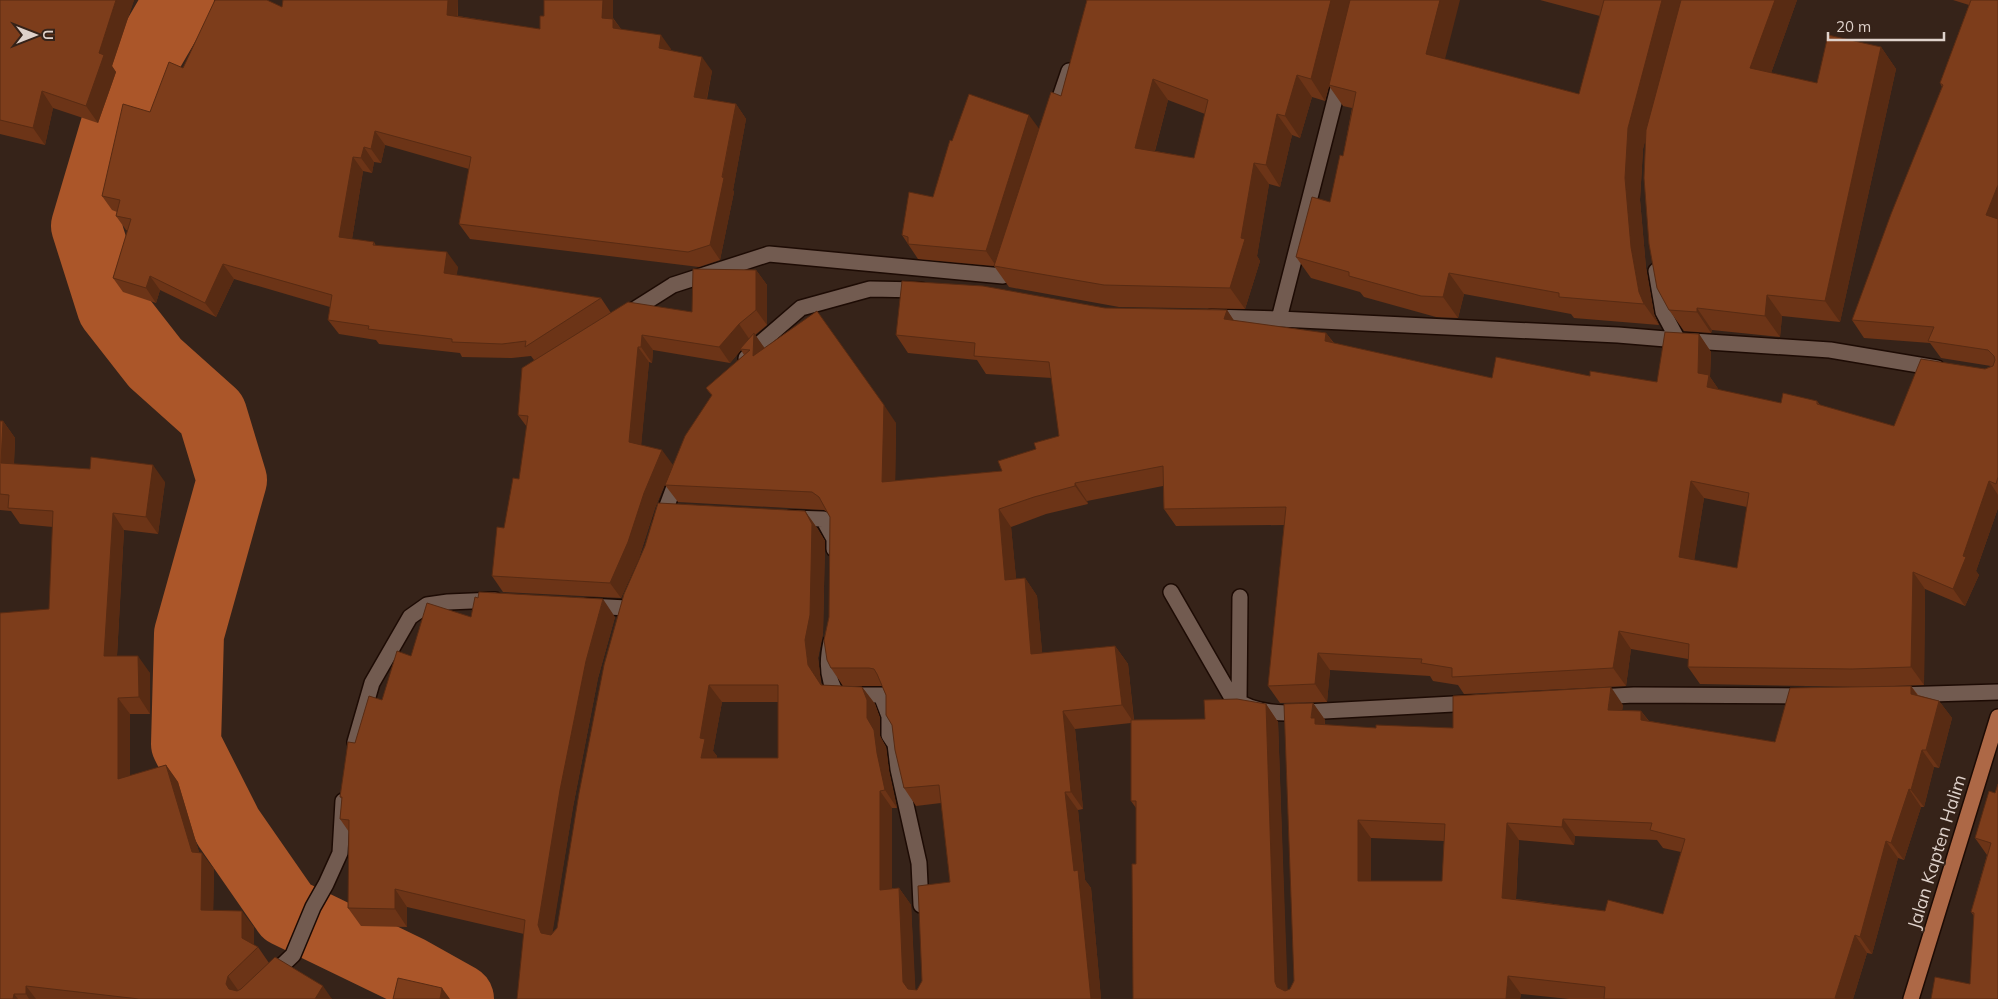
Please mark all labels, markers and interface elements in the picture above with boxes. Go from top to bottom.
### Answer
north arrow [10,10,60,60]
scale bar [1828,10,1944,42]
text: 20 m [1836,17,1871,36]
text: U [39,30,57,40]
street label: Jalan Kapten Halim [1902,772,1971,932]

